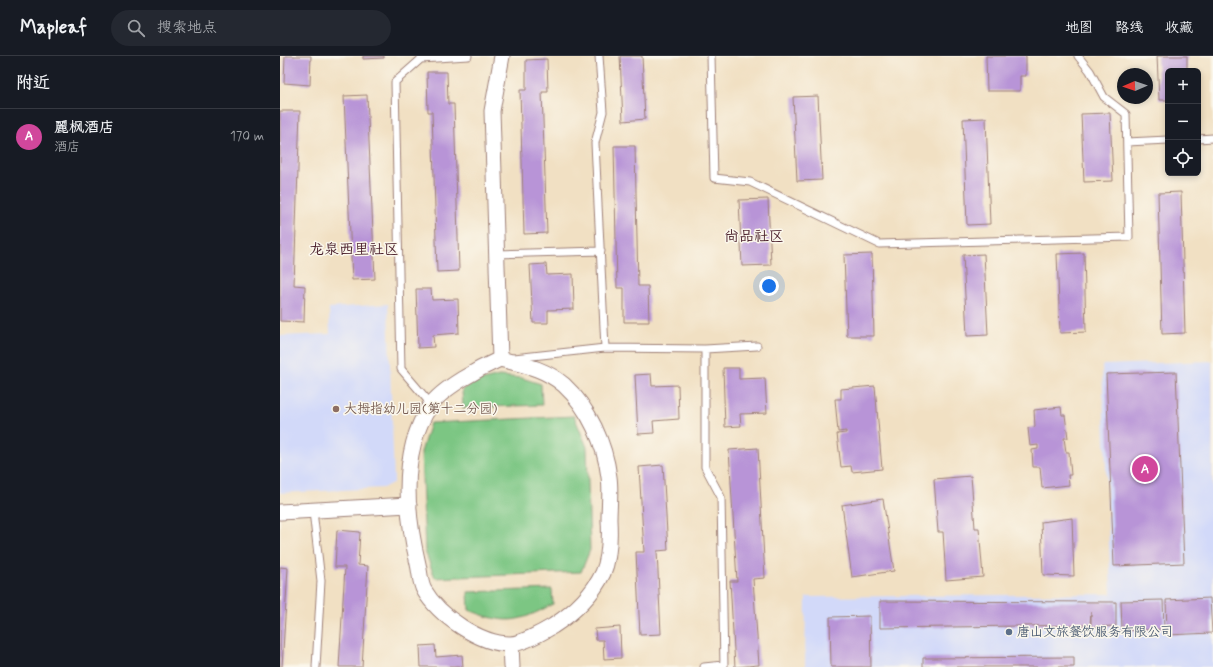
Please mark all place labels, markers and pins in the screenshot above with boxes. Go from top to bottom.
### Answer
place label: 大拇指幼儿园(第十二分园) [344,401,498,418]
marker: 大拇指幼儿园(第十二分园) [331,404,341,414]
pin: A [1132,454,1158,484]
place label: 唐山文旅餐饮服务有限公司 [1017,624,1173,641]
marker: 唐山文旅餐饮服务有限公司 [1004,627,1014,637]

